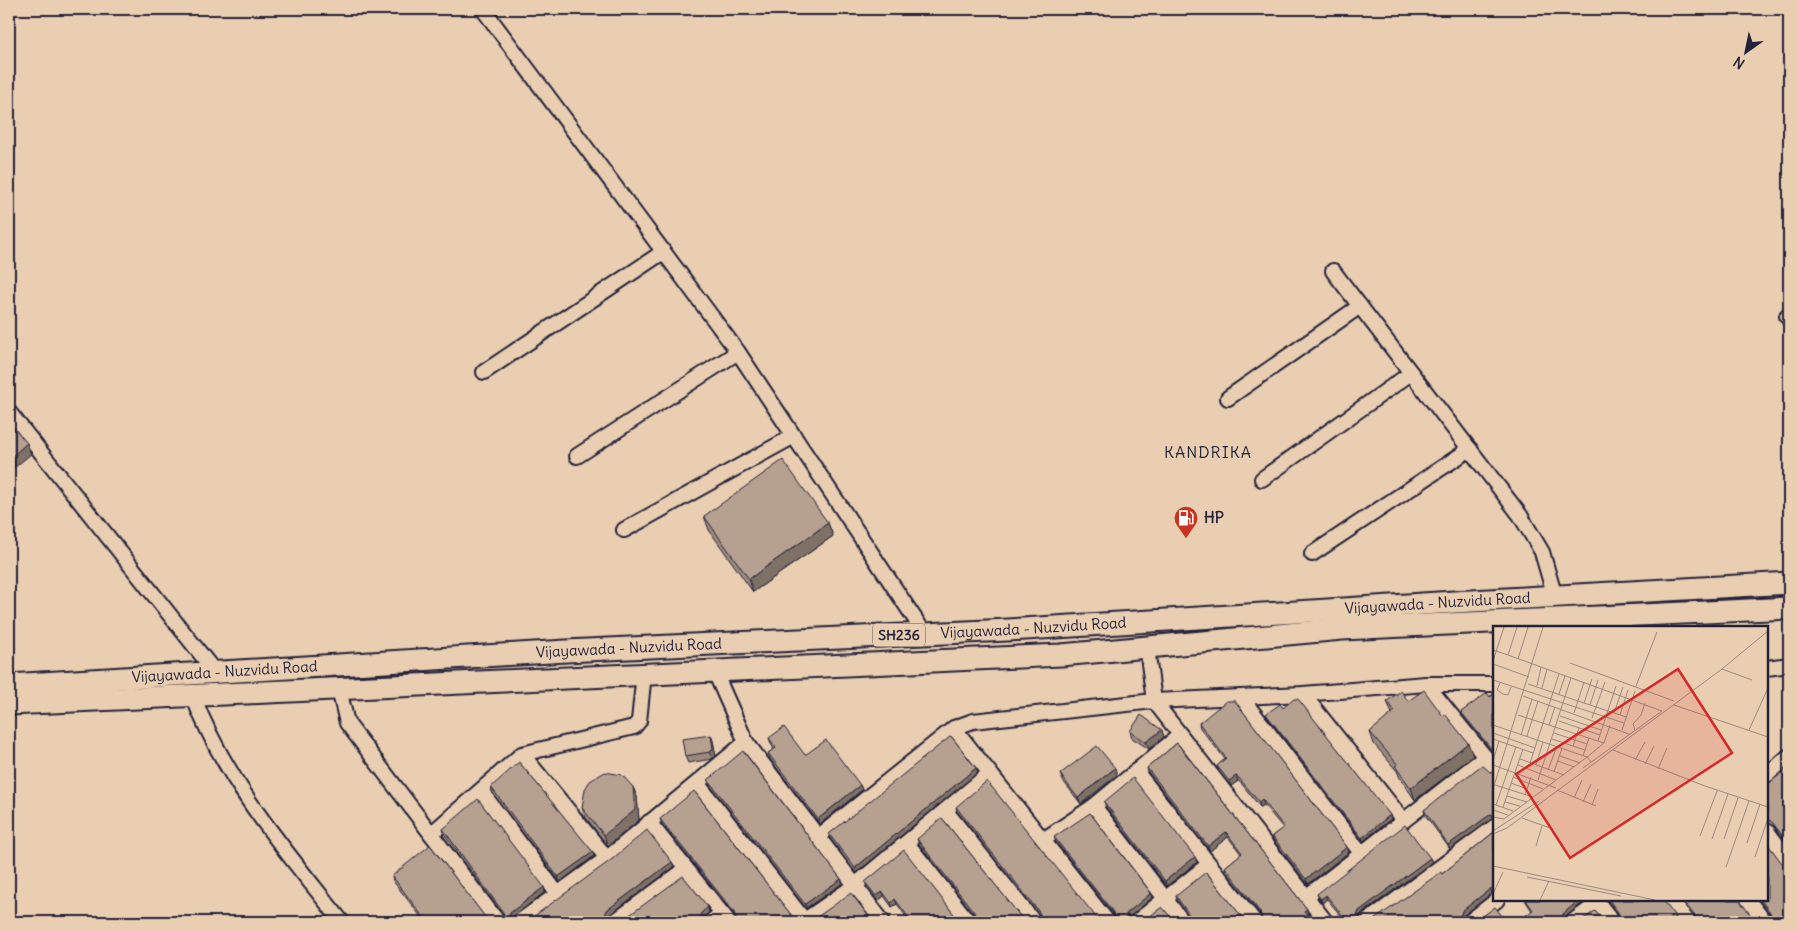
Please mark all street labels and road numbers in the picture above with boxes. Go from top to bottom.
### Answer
street label: Vijayawada - Nuzvidu Road [1344,588,1531,618]
street label: Vijayawada - Nuzvidu Road [940,613,1127,642]
road number: SH236 [873,624,925,646]
street label: Vijayawada - Nuzvidu Road [535,634,723,662]
street label: Vijayawada - Nuzvidu Road [131,656,318,686]

